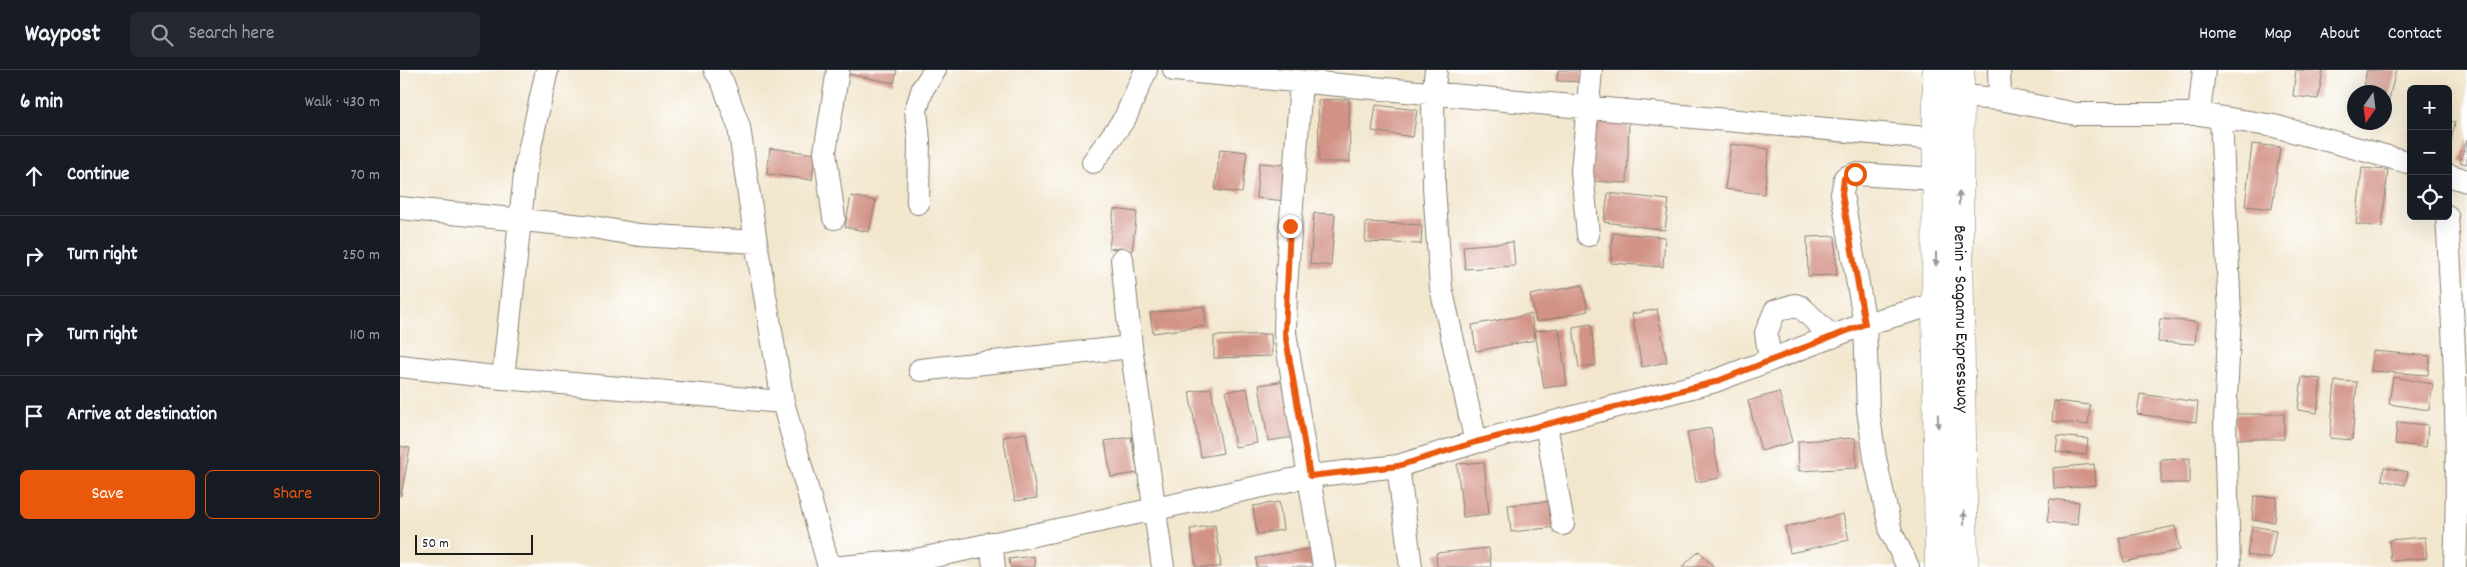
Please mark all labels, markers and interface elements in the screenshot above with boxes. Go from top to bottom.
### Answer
search box [130,12,480,57]
text: Waypost [25,18,100,52]
icon: search [148,21,176,49]
text: Search here [188,21,274,48]
text: Home [2199,22,2236,47]
text: Map [2264,22,2292,47]
text: About [2320,22,2360,47]
text: Contact [2388,22,2442,47]
north arrow [2347,85,2392,130]
map controls [2407,85,2452,220]
button: + [2407,85,2452,130]
text: 6 min [20,88,63,118]
text: Walk · 430 m [305,91,380,114]
button: − [2407,130,2452,175]
icon: ahead [20,162,48,190]
text: Continue [67,162,129,189]
route start [1844,163,1867,186]
text: 70 m [350,164,380,187]
button: locate [2407,175,2452,220]
one-way arrow [1955,190,1963,206]
route end [1279,215,1302,238]
street label: Benin - Sagamu Expressway [1946,225,1974,414]
icon: right [20,242,48,270]
text: Turn right [67,242,138,269]
text: 250 m [342,244,380,267]
one-way arrow [1932,251,1940,267]
icon: right [20,322,48,350]
text: Turn right [67,322,138,349]
text: 110 m [350,324,380,347]
icon: arrive [20,402,48,430]
text: Arrive at destination [67,402,217,429]
one-way arrow [1934,413,1942,429]
button: Save [20,470,195,519]
button: Share [205,470,380,519]
one-way arrow [1959,510,1967,526]
scale bar [415,532,532,555]
text: 50 m [422,534,449,554]

